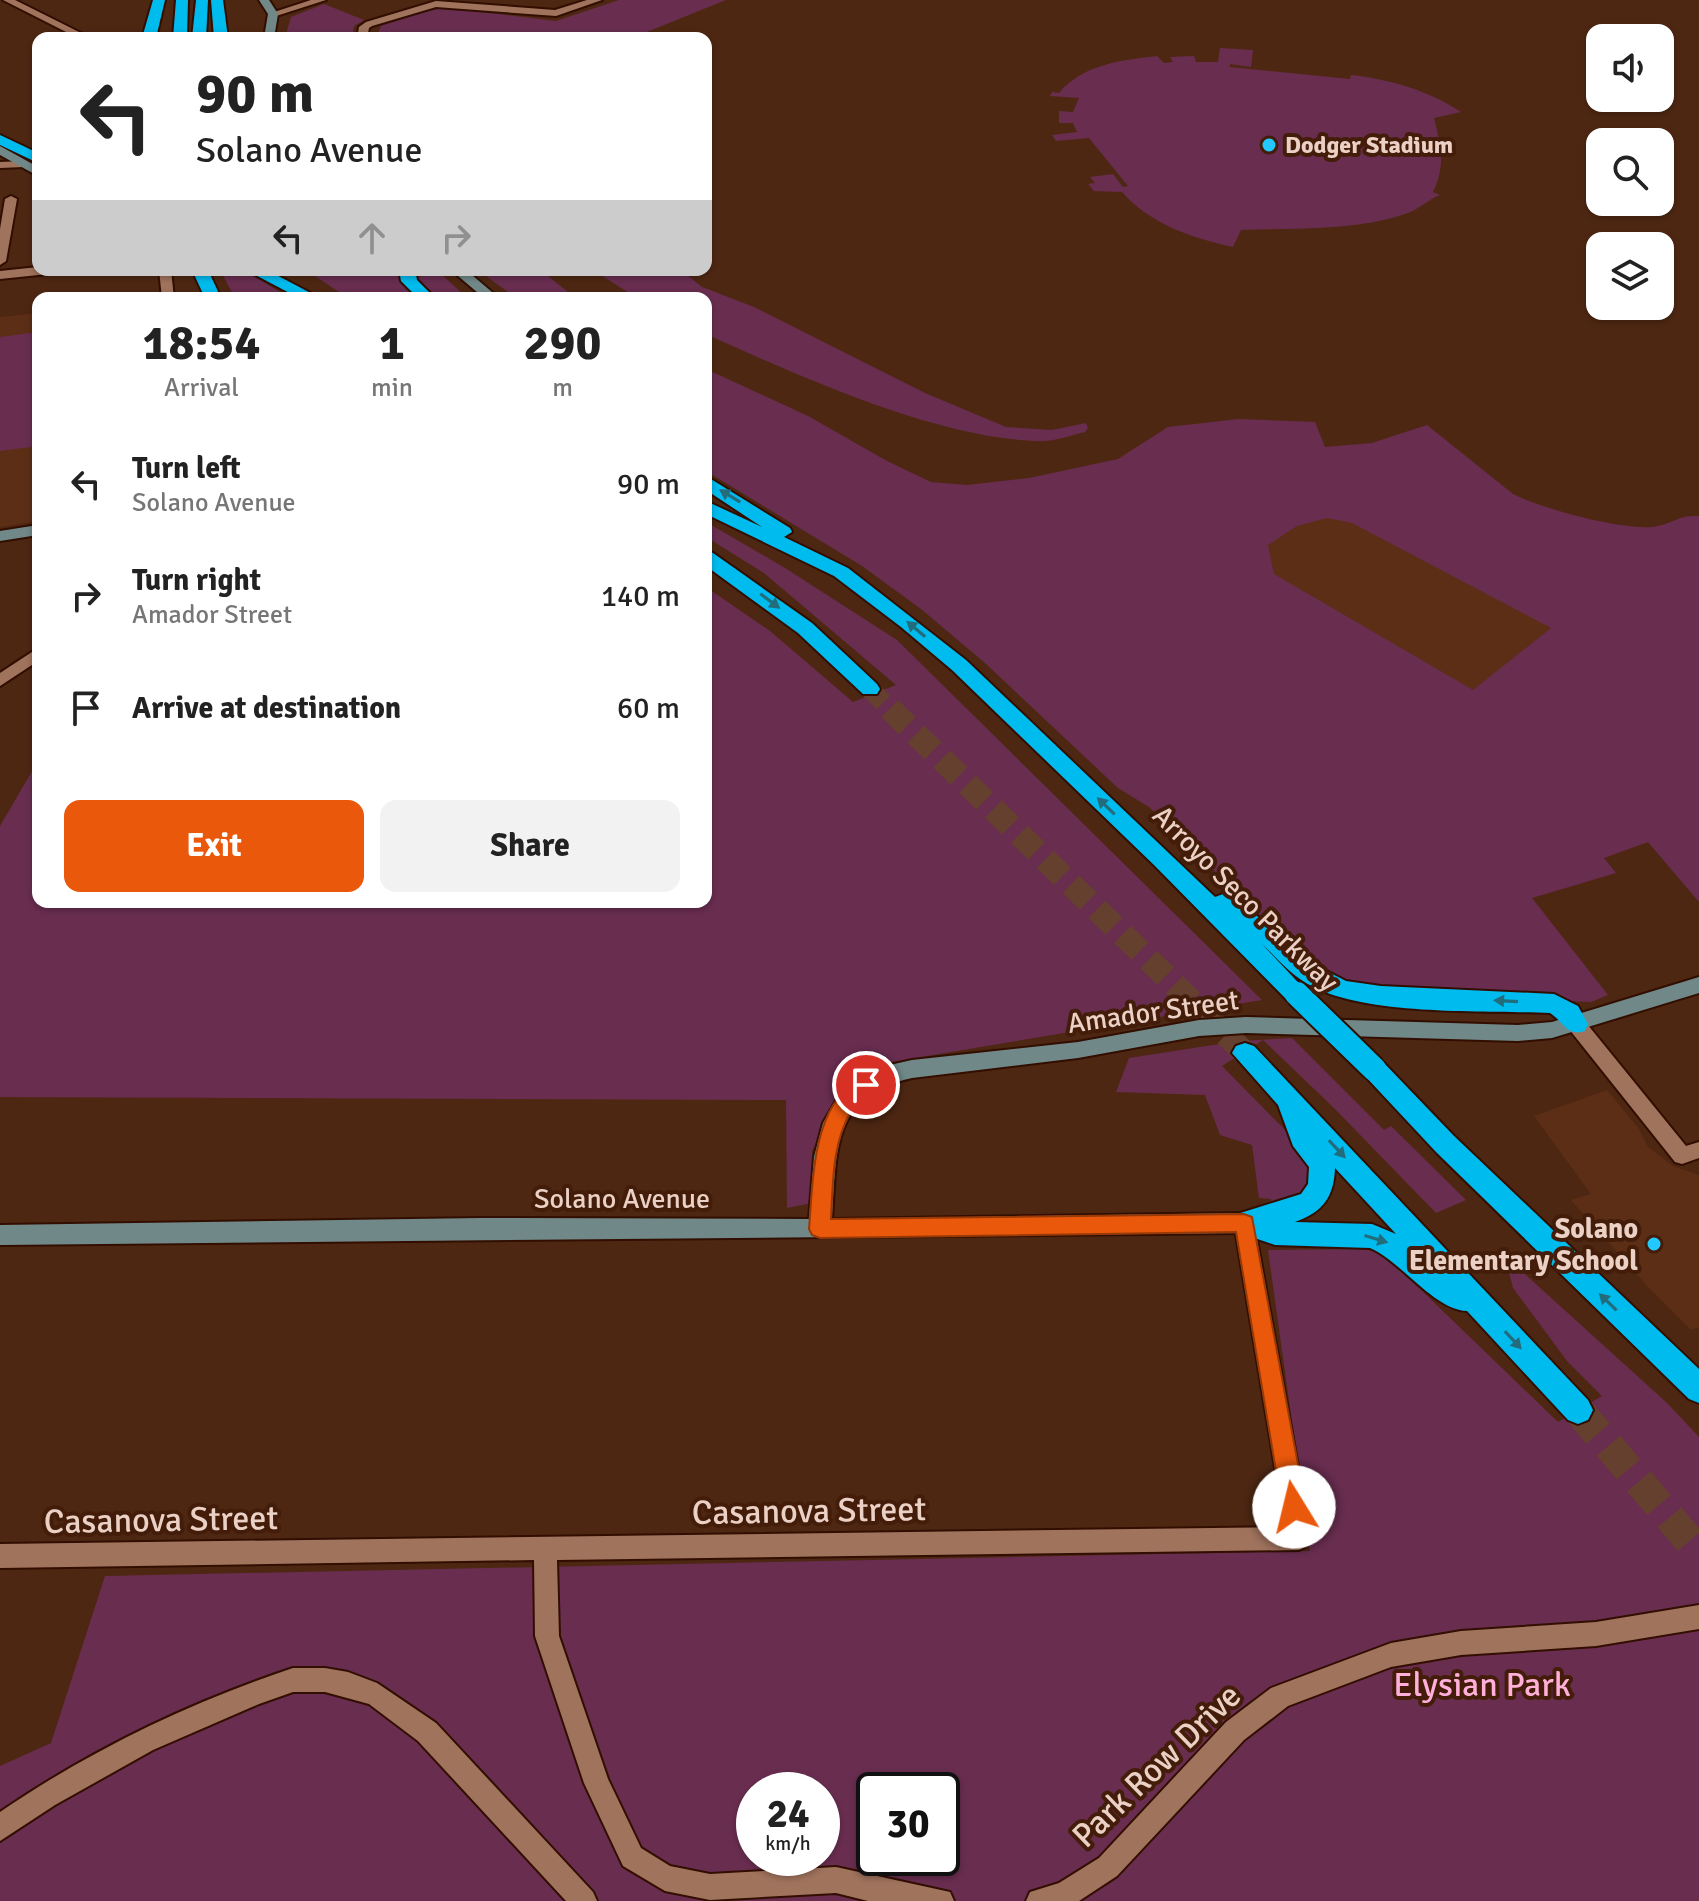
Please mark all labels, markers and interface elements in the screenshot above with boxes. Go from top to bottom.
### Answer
map controls [1586,24,1674,320]
button: sound [1586,24,1674,112]
text: 90 m [196,59,314,128]
icon: left [64,64,168,168]
text: Solano Avenue [196,128,422,173]
button: search [1586,128,1674,216]
place label: Dodger Stadium [1285,130,1453,160]
marker: Dodger Stadium [1260,136,1278,154]
icon: left [266,216,310,260]
icon: ahead [350,216,394,260]
icon: right [434,216,478,260]
button: layers [1586,232,1674,320]
text: 18:54 [143,314,260,373]
text: 1 [379,314,405,373]
text: 290 [524,314,601,373]
text: Arrival [164,372,239,404]
text: min [371,372,413,404]
text: m [552,372,573,404]
text: Turn left [132,450,241,487]
icon: left [64,462,108,506]
text: 90 m [617,466,680,503]
text: Solano Avenue [132,487,296,519]
one-way arrow [719,490,741,504]
text: Turn right [132,562,261,599]
icon: right [64,574,108,618]
text: 140 m [601,578,680,615]
one-way arrow [760,593,780,609]
text: Amador Street [132,599,292,631]
one-way arrow [905,620,926,637]
icon: arrive [64,686,108,730]
text: Arrive at destination [132,690,401,727]
text: 60 m [617,690,680,727]
one-way arrow [1097,797,1116,815]
street label: Arroyo Seco Parkway [1145,799,1345,999]
button: Exit [64,800,364,892]
button: Share [380,800,680,892]
street label: Amador Street [1065,983,1241,1041]
one-way arrow [1493,995,1518,1008]
pin [832,1051,900,1119]
icon: arrive [844,1063,888,1107]
one-way arrow [1328,1140,1346,1159]
street label: Solano Avenue [534,1182,710,1216]
place label: Solano Elementary School [1409,1212,1638,1278]
one-way arrow [1364,1234,1389,1246]
marker: Solano Elementary School [1645,1235,1663,1253]
one-way arrow [1599,1293,1618,1311]
one-way arrow [1504,1331,1522,1350]
position arrow [1252,1465,1336,1549]
street label: Casanova Street [692,1488,927,1534]
street label: Casanova Street [44,1497,279,1543]
park label: Elysian Park [1393,1664,1571,1706]
street label: Park Row Drive [1064,1675,1250,1857]
speed limit sign: 30 [856,1772,960,1876]
text: 24 [766,1789,810,1839]
text: km/h [765,1831,811,1856]

